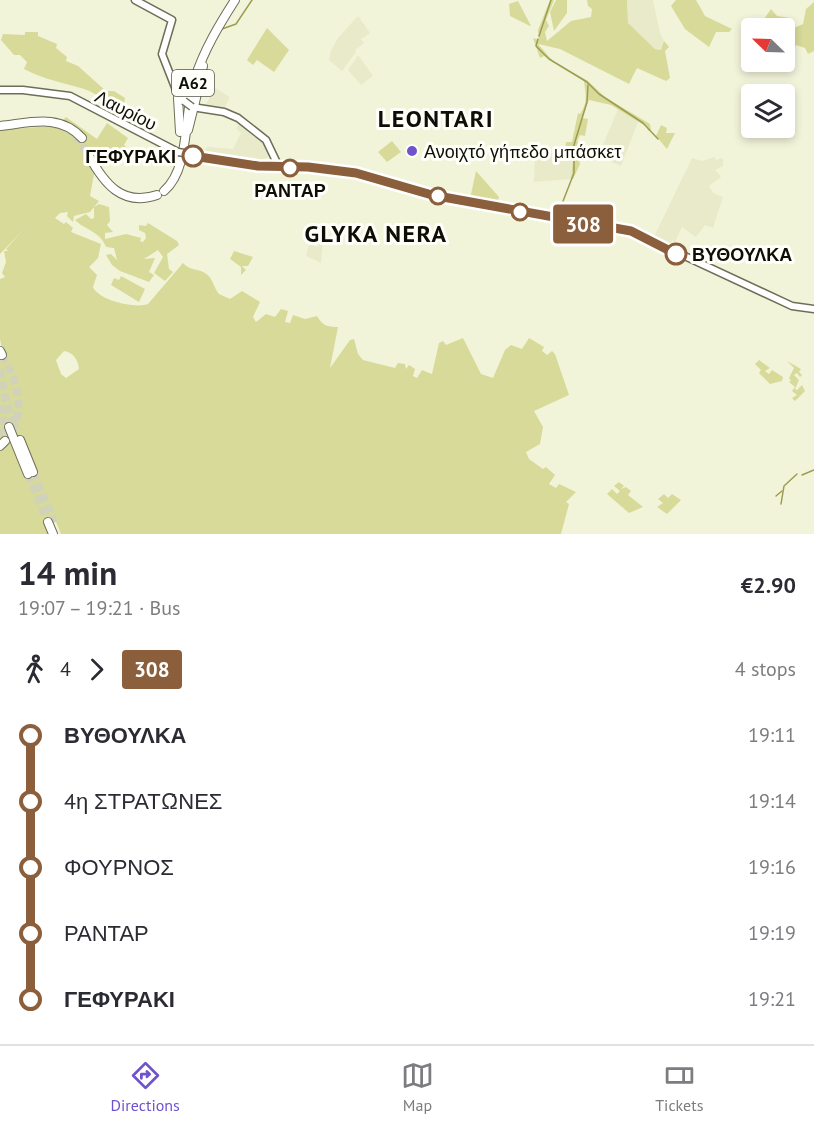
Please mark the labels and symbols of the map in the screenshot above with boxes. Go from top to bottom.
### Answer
north arrow [741,18,795,72]
road number: Α62 [172,70,214,96]
street label: Λαυρίου [91,85,161,135]
district label: LEONTARI [378,103,494,134]
place label: Ανοιχτό γήπεδο μπάσκετ [424,140,621,163]
marker: Ανοιχτό γήπεδο μπάσκετ [405,144,419,158]
place label: ΓΕΦΥΡΑΚΙ [85,145,176,168]
marker: ΓΕΦΥΡΑΚΙ [182,145,204,167]
marker: ΡΑΝΤΑΡ [281,159,299,177]
place label: ΡΑΝΤΑΡ [254,179,326,202]
unlabelled marker [429,187,447,205]
unlabelled marker [511,203,529,221]
line badge: 308 [548,204,618,244]
district label: GLYKA NERA [304,218,448,249]
marker: ΒΥΘΟΥΛΚΑ [665,243,687,265]
place label: ΒΥΘΟΥΛΚΑ [692,243,792,266]

